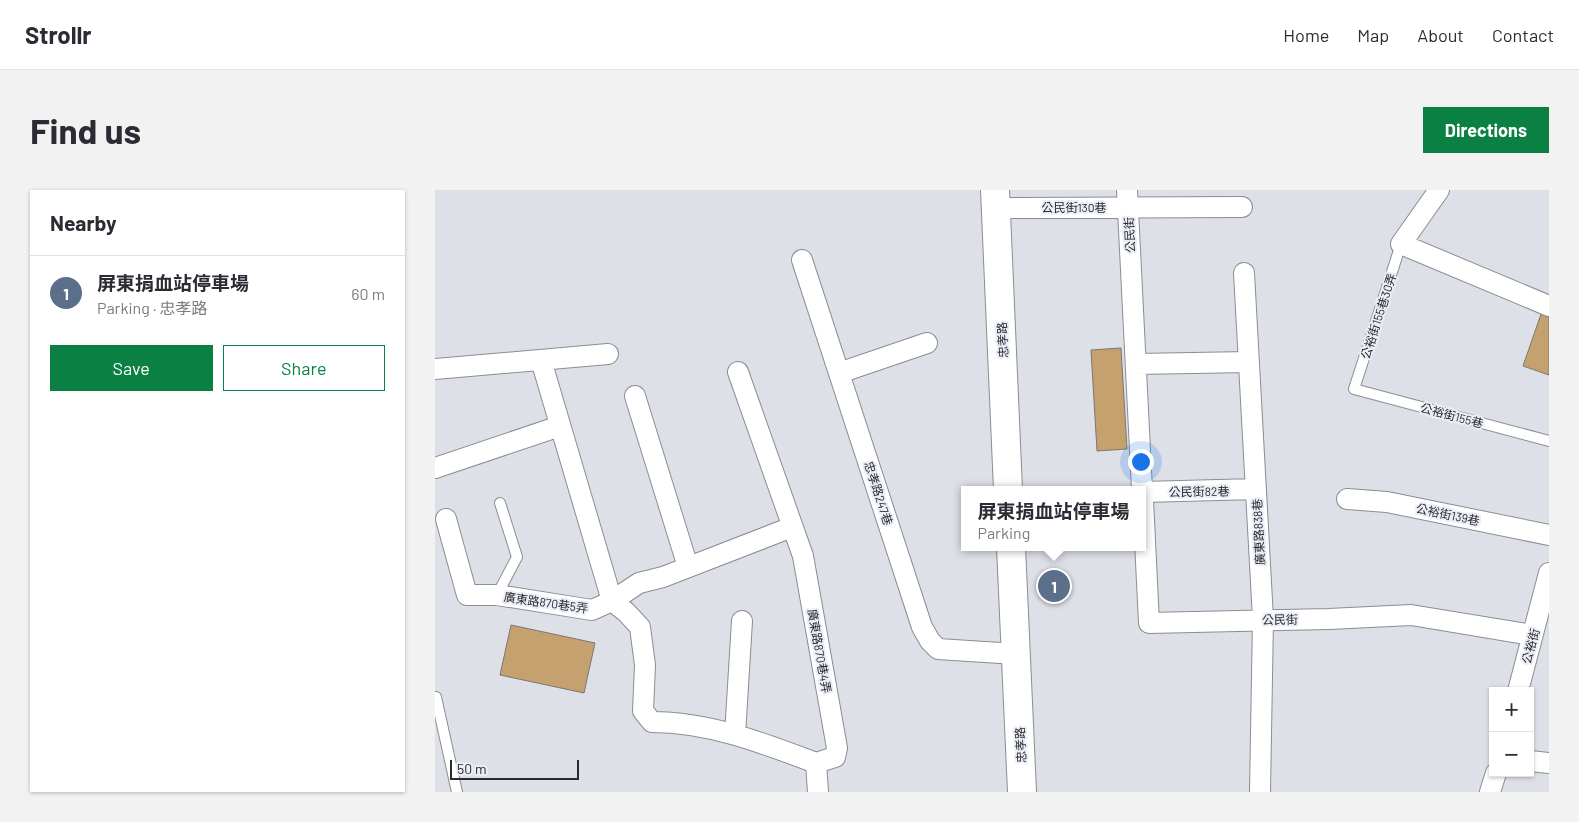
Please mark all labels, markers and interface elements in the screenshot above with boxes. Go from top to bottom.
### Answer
text: Strollr [25,20,92,49]
text: Home [1283,24,1329,46]
text: Map [1357,24,1389,46]
text: About [1417,24,1464,46]
text: Contact [1492,24,1554,46]
button: Directions [1423,107,1549,153]
text: Find us [30,109,141,151]
street label: 公民街130巷 [1041,200,1107,214]
text: Nearby [50,210,116,235]
street label: 公民街 [1121,217,1137,253]
text: 屏東捐血站停車場 [97,271,249,294]
street label: 公裕街155巷30弄 [1358,271,1398,361]
text: 1 [63,284,69,303]
text: 60 m [351,284,385,303]
text: Parking · 忠孝路 [97,298,207,317]
street label: 忠孝路 [994,322,1010,358]
button: Save [50,345,213,391]
button: Share [223,345,385,391]
street label: 公裕街155巷 [1419,400,1485,430]
your location [1128,449,1154,475]
street label: 忠孝路247巷 [862,459,896,527]
street label: 公民街82巷 [1169,483,1229,499]
popup [961,486,1146,551]
street label: 廣東路838巷 [1249,498,1267,566]
text: 屏東捐血站停車場 [977,499,1130,522]
street label: 公裕街139巷 [1415,500,1481,528]
text: Parking [977,523,1030,542]
pin: 1 [1038,567,1070,605]
street label: 廣東路870巷5弄 [503,589,589,615]
street label: 廣東路870巷4弄 [806,608,834,694]
street label: 公民街 [1262,612,1298,626]
street label: 公裕街 [1519,627,1541,665]
map controls [1489,687,1534,777]
button: + [1489,687,1534,732]
street label: 忠孝路 [1012,727,1028,763]
button: − [1489,732,1534,777]
scale bar [450,757,579,780]
text: 50 m [457,760,486,777]

